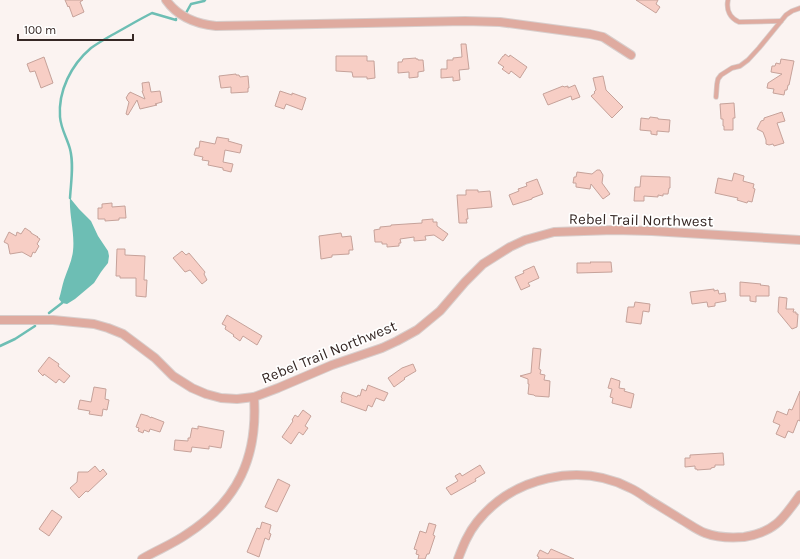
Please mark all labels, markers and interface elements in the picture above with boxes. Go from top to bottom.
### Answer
scale bar [18,16,133,42]
text: 100 m [24,23,56,37]
street label: Rebel Trail Northwest [569,210,714,230]
street label: Rebel Trail Northwest [259,317,400,387]

